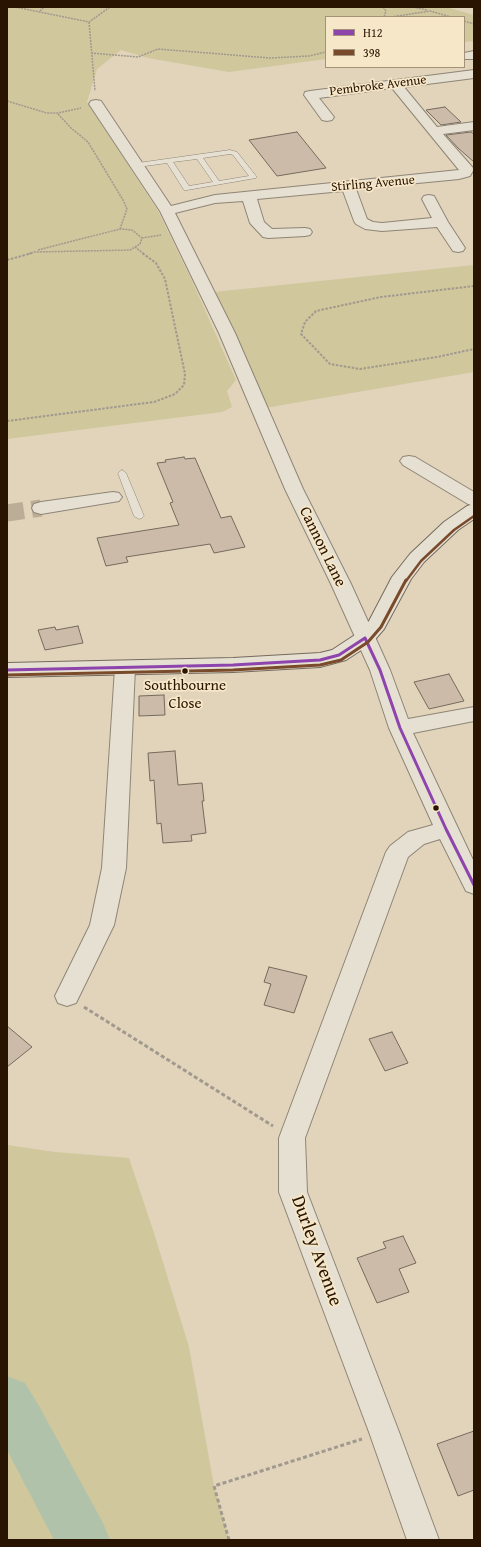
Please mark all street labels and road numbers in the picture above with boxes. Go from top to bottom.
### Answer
street label: Pembroke Avenue [329,72,427,100]
street label: Stirling Avenue [331,173,415,195]
street label: Cannon Lane [294,504,350,590]
street label: Durley Avenue [285,1193,347,1309]

